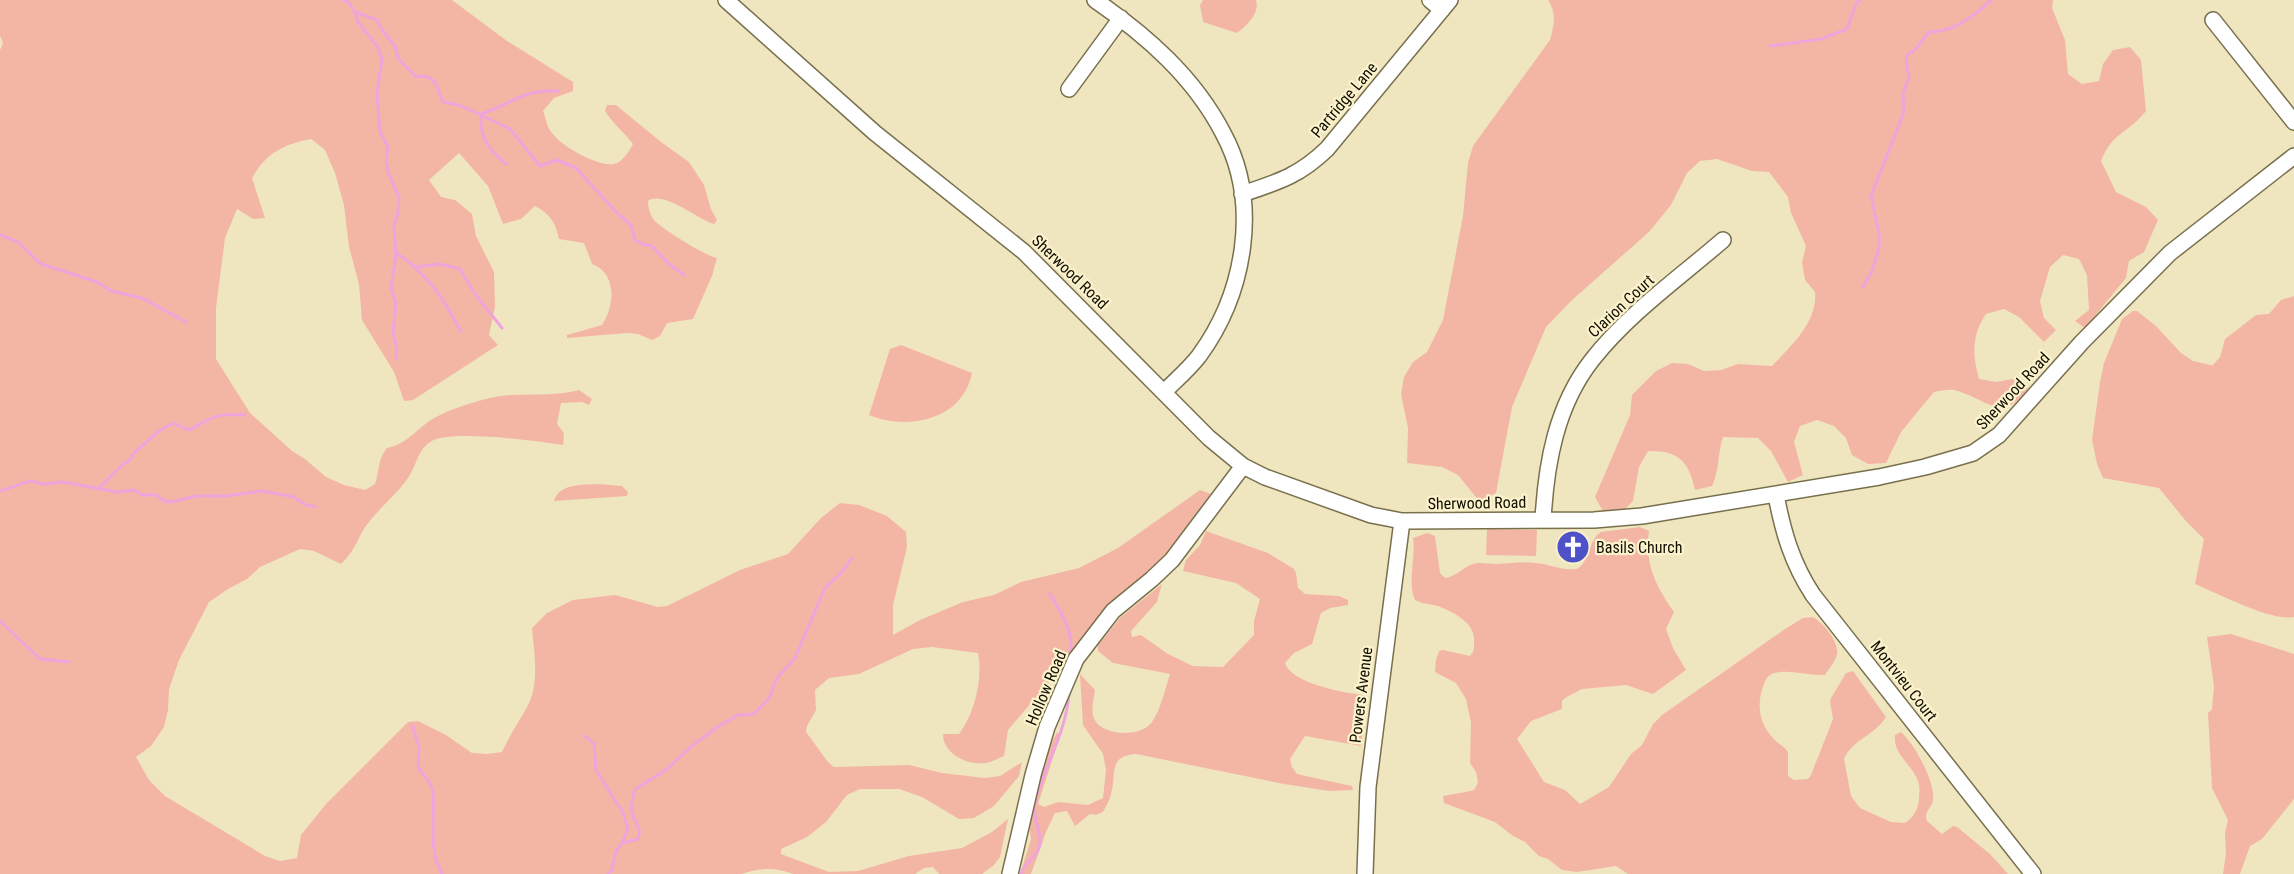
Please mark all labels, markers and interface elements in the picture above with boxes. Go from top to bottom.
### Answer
street label: Partridge Lane [1307,58,1381,142]
street label: Sherwood Road [1028,231,1112,313]
street label: Clarion Court [1584,270,1658,341]
street label: Sherwood Road [1972,348,2054,434]
street label: Sherwood Road [1427,493,1527,513]
church icon: Basils Church [1555,529,1591,565]
place label: Basils Church [1596,538,1682,557]
street label: Montvieu Court [1867,637,1941,725]
street label: Powers Avenue [1346,646,1376,744]
street label: Hollow Road [1022,648,1070,728]

